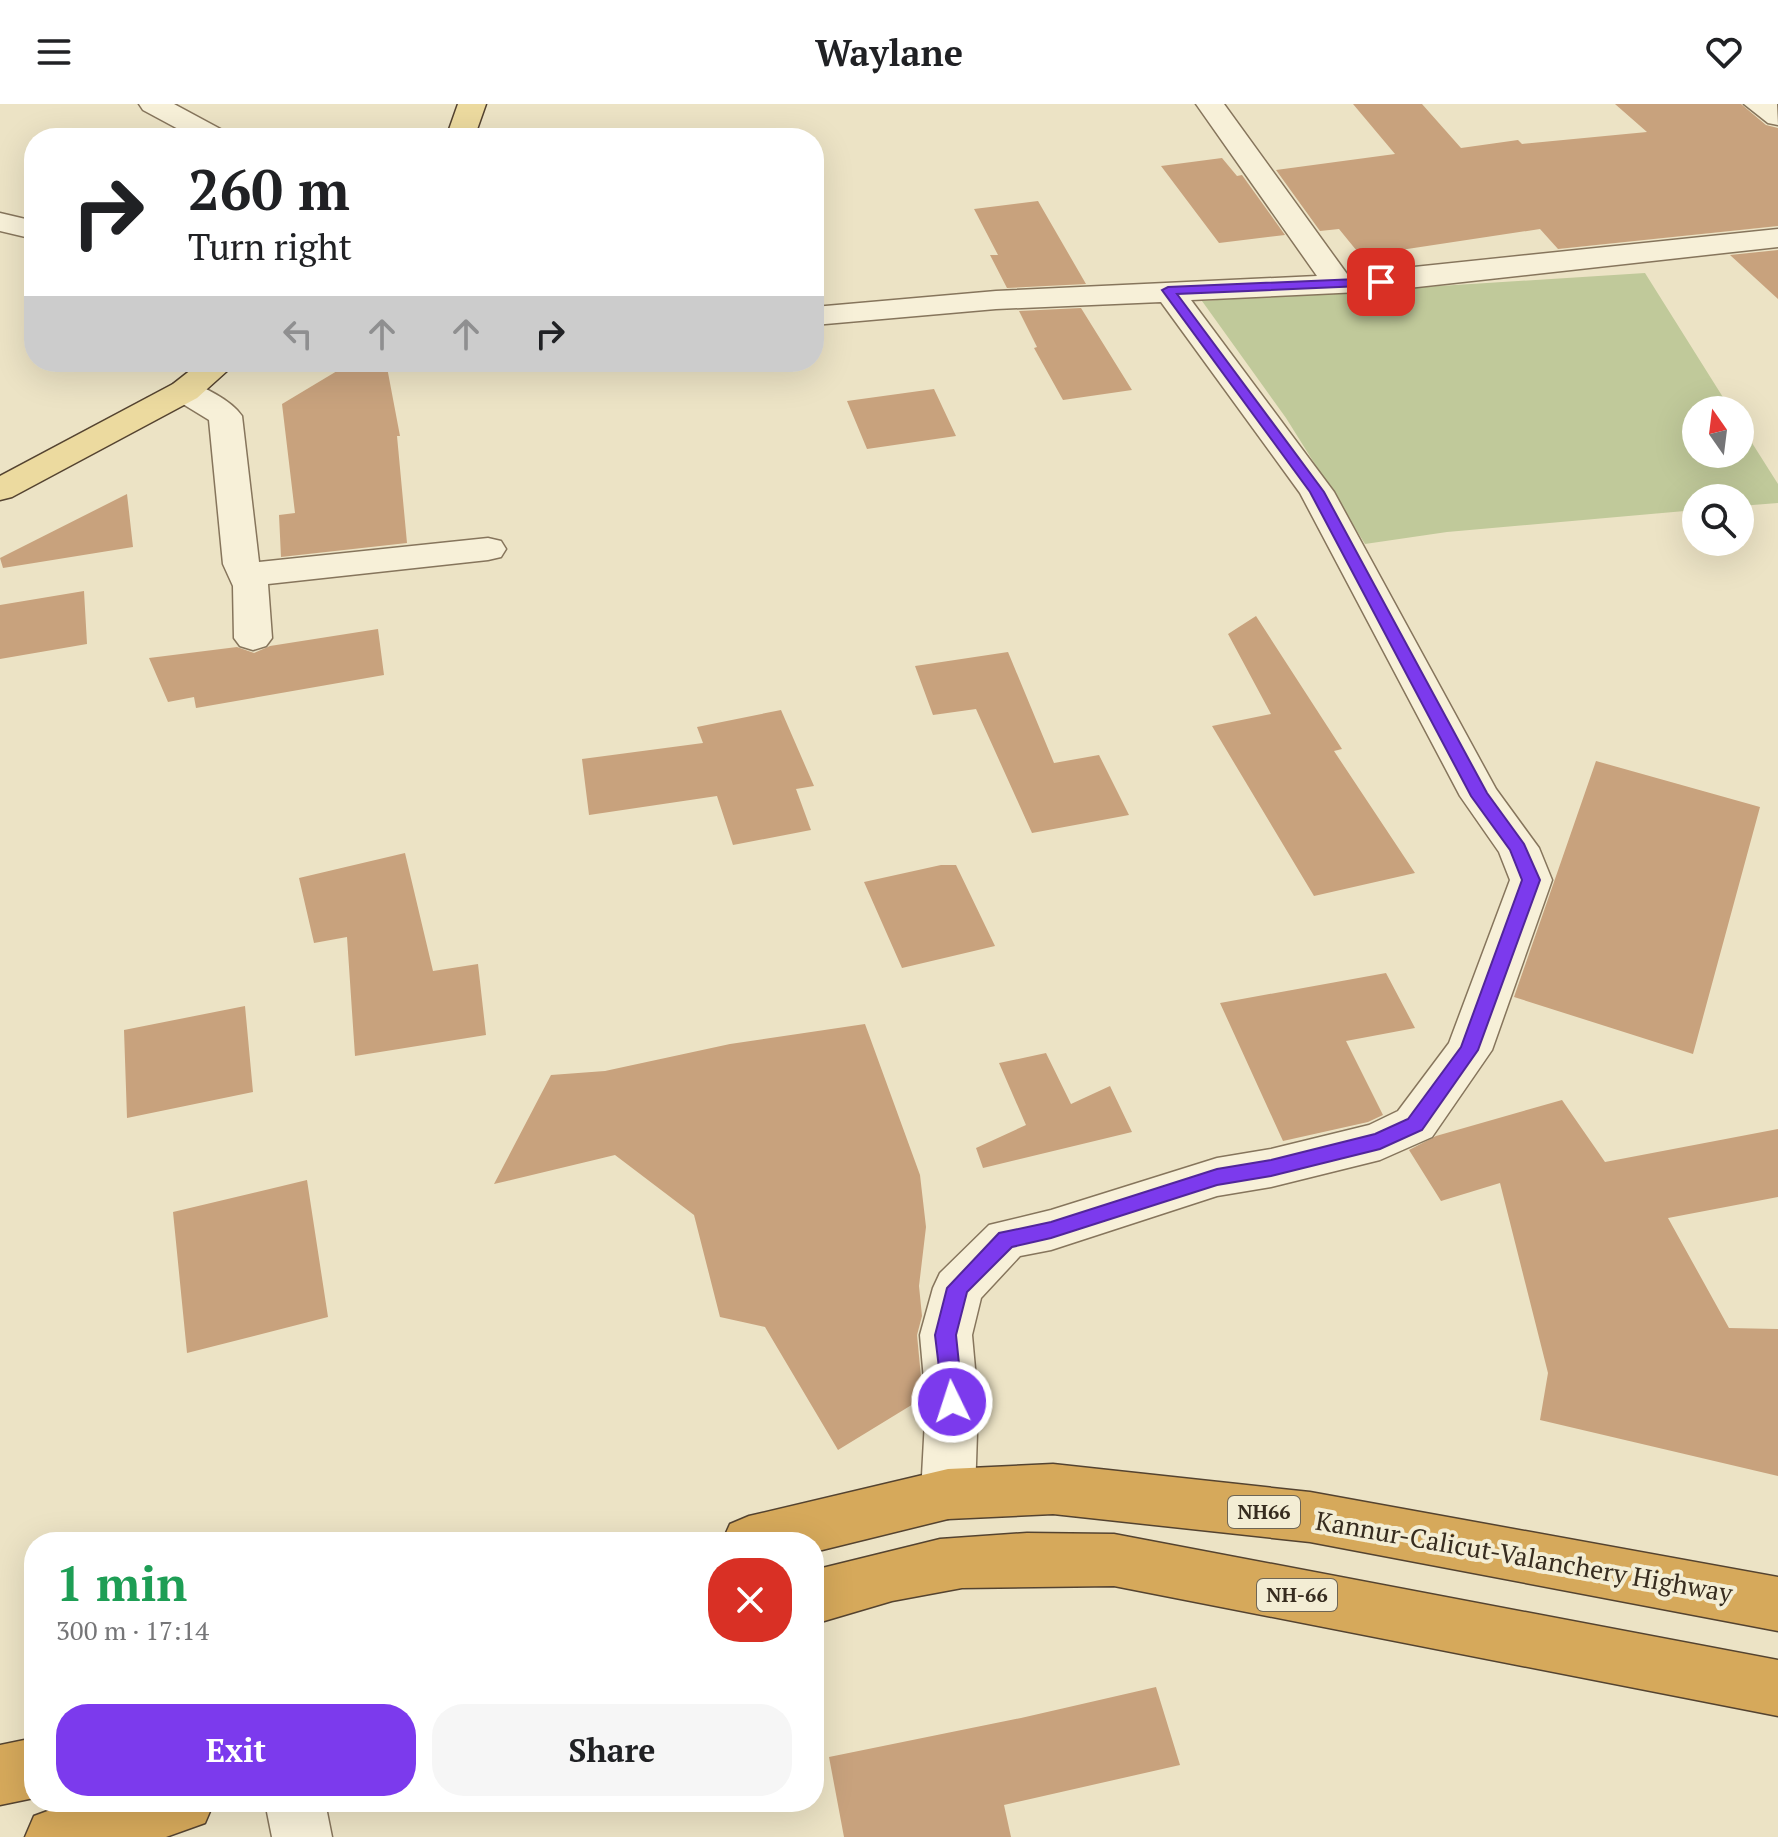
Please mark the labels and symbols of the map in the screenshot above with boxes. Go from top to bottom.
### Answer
pin [1347,248,1415,316]
north arrow [1682,396,1754,468]
position arrow [910,1360,994,1444]
road number: NH66 [1228,1496,1300,1528]
street label: Kannur-Calicut-Valanchery Highway [1313,1503,1736,1610]
road number: NH-66 [1257,1579,1337,1611]

